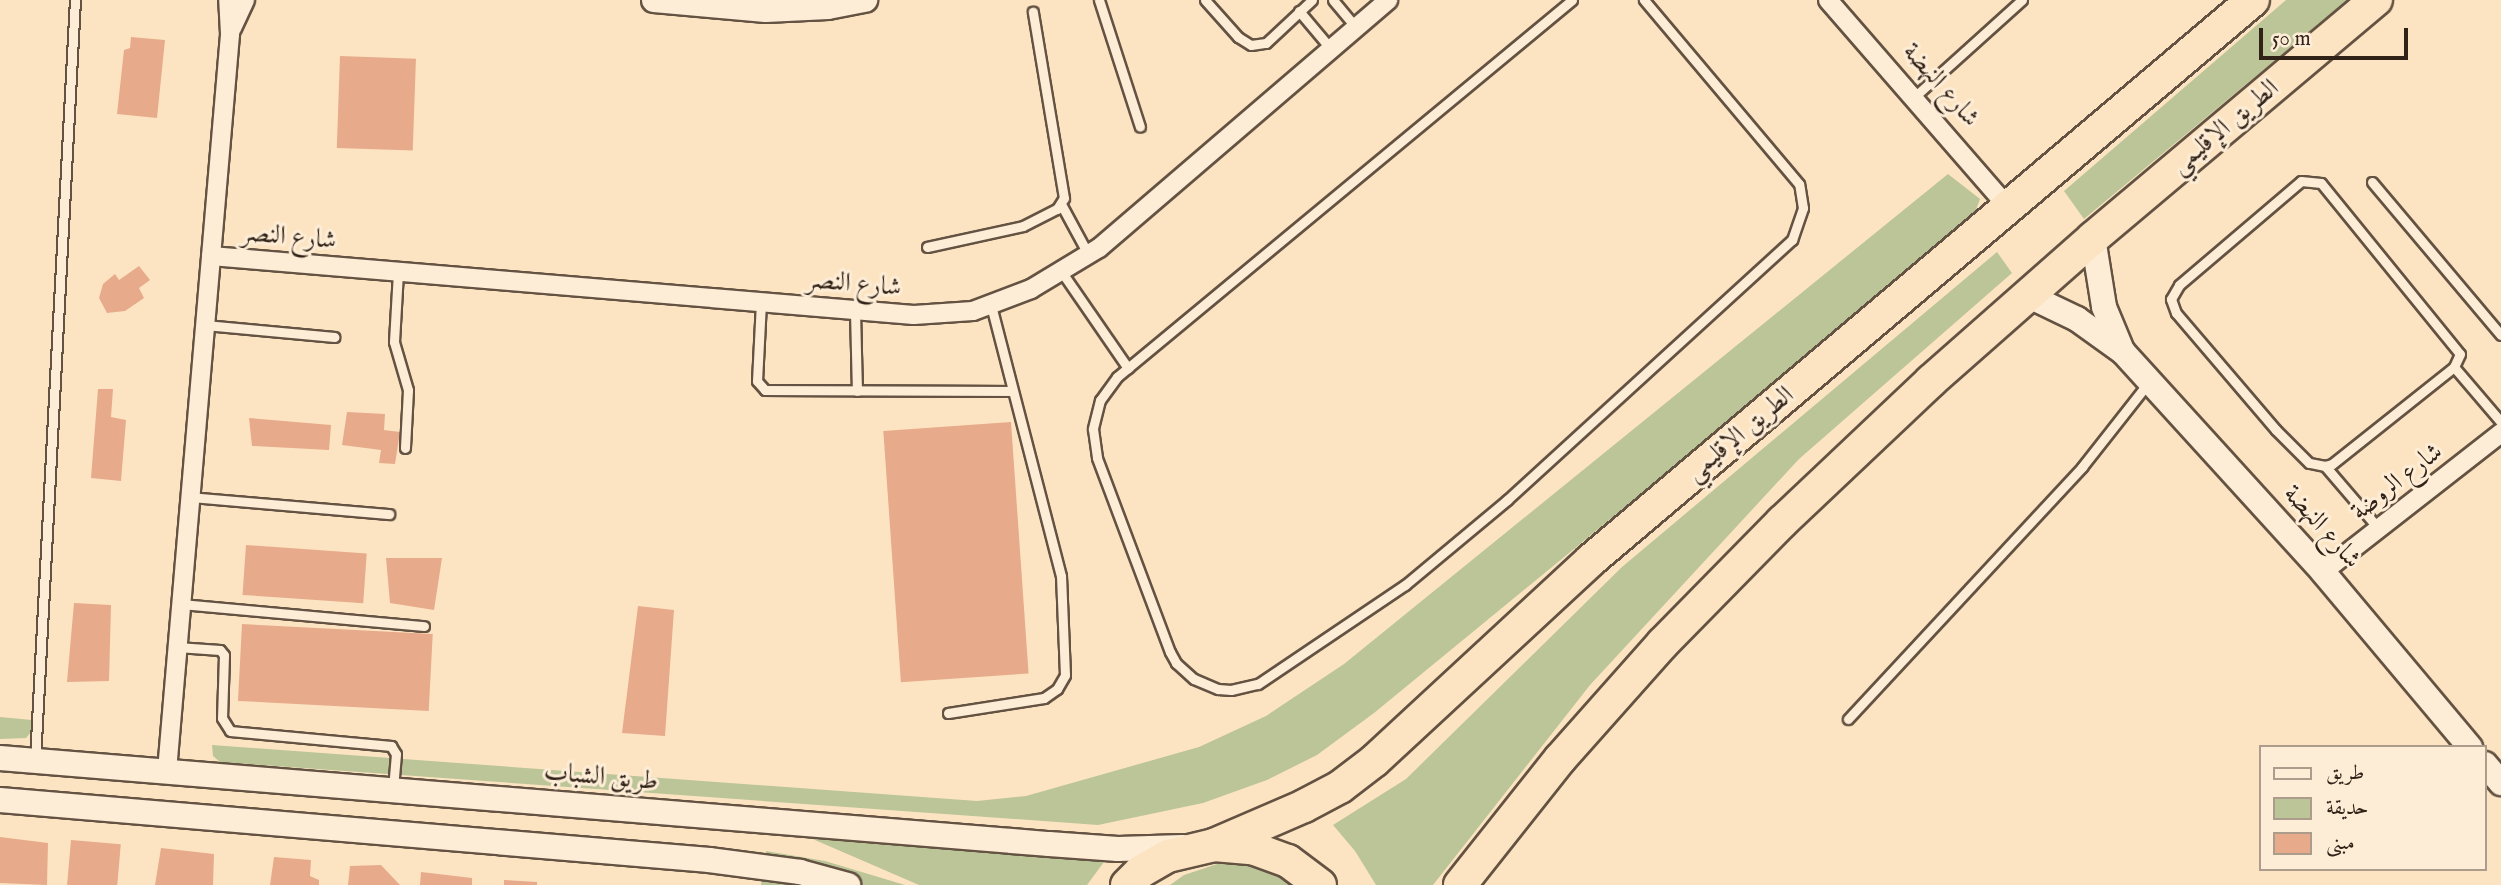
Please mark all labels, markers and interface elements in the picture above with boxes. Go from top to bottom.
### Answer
scale bar [2263,14,2412,58]
text: 50 m [2272,26,2311,53]
street label: شارع النهضة [1896,36,1986,134]
street label: الطريق الإقليمي [2165,73,2285,181]
street label: شارع النصر [240,217,338,257]
street label: شارع النصر [805,264,903,304]
street label: الطريق الإقليمي [1680,380,1800,488]
street label: شارع الروضة [2345,436,2449,528]
street label: شارع النهضة [2276,479,2368,575]
legend [2260,745,2487,871]
street label: طريق الشباب [543,756,659,798]
text: طريق [2326,760,2364,787]
text: حديقة [2326,795,2369,822]
text: مبنى [2326,830,2355,857]

